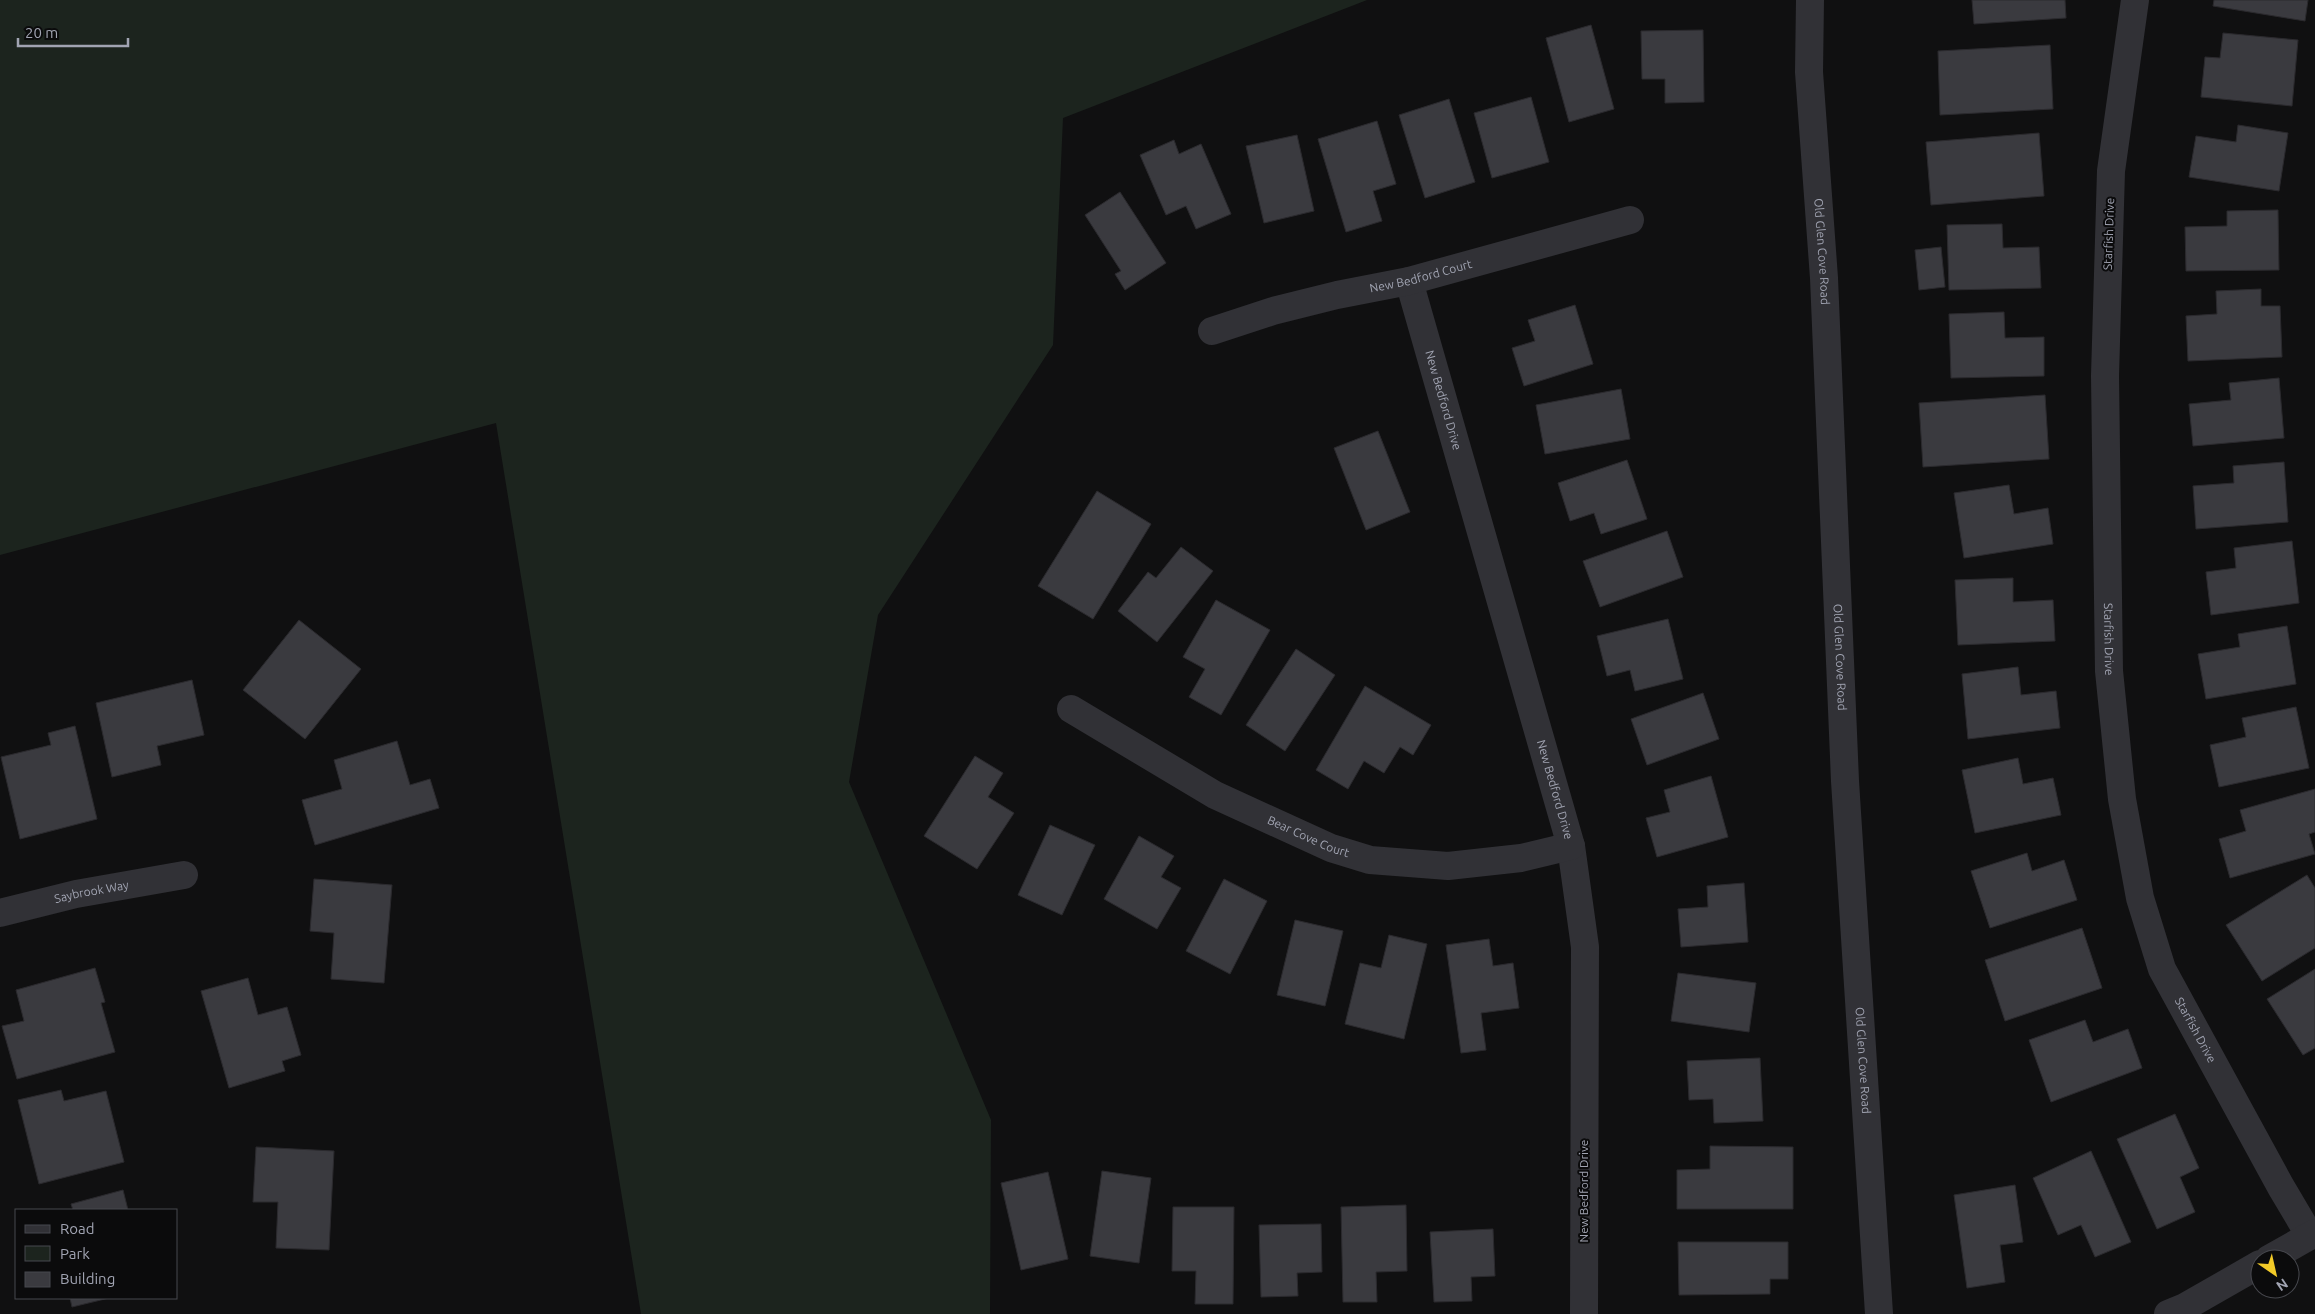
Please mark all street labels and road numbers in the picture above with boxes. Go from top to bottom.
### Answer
street label: Old Glen Cove Road [1812,198,1832,305]
street label: Starfish Drive [2101,198,2116,270]
street label: New Bedford Court [1368,257,1474,295]
street label: New Bedford Drive [1423,349,1464,451]
street label: Old Glen Cove Road [1832,603,1849,711]
street label: Starfish Drive [2102,603,2116,676]
street label: New Bedford Drive [1535,738,1576,841]
street label: Bear Cove Court [1266,813,1351,859]
street label: Saybrook Way [53,878,130,905]
street label: Starfish Drive [2173,995,2219,1065]
street label: Old Glen Cove Road [1853,1007,1873,1114]
street label: New Bedford Drive [1577,1140,1590,1242]

